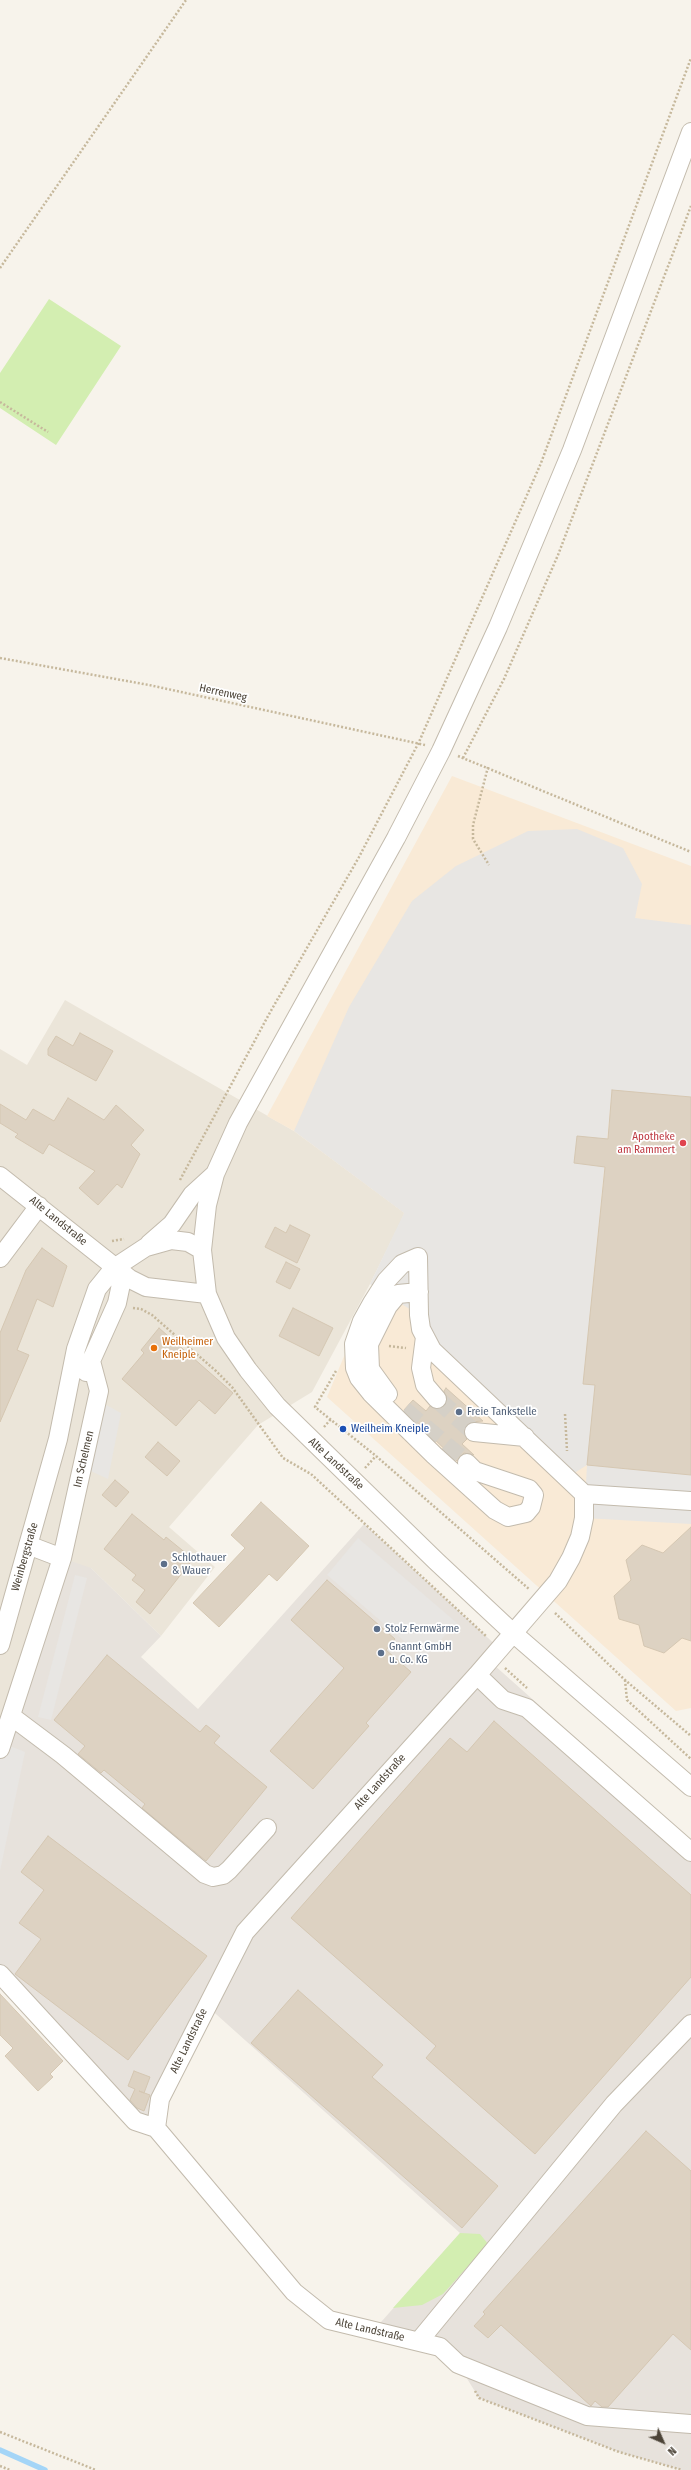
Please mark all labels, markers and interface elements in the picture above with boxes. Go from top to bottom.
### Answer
street label: Herrenweg [198,682,248,704]
place label: Apotheke am Rammert [618,1130,675,1156]
marker: Apotheke am Rammert [678,1138,688,1148]
street label: Alte Landstraße [26,1194,90,1248]
place label: Weilheimer Kneiple [162,1335,213,1361]
marker: Weilheimer Kneiple [149,1343,159,1353]
place label: Freie Tankstelle [467,1405,537,1419]
marker: Freie Tankstelle [454,1407,464,1417]
place label: Weilheim Kneiple [351,1422,429,1436]
marker: Weilheim Kneiple [338,1424,348,1434]
street label: Im Schelmen [71,1429,97,1489]
street label: Alte Landstraße [306,1435,366,1493]
street label: Weinbergstraße [9,1521,41,1593]
place label: Schlothauer & Wauer [172,1551,226,1577]
marker: Schlothauer & Wauer [159,1559,169,1569]
place label: Stolz Fernwärme [385,1622,459,1636]
marker: Stolz Fernwärme [372,1624,382,1634]
place label: Gnannt GmbH u. Co. KG [389,1640,452,1666]
marker: Gnannt GmbH u. Co. KG [376,1648,386,1658]
street label: Alte Landstraße [352,1751,408,1813]
street label: Alte Landstraße [168,2006,210,2076]
street label: Alte Landstraße [334,2316,406,2344]
north arrow [643,2422,683,2462]
text: N [665,2444,679,2458]

